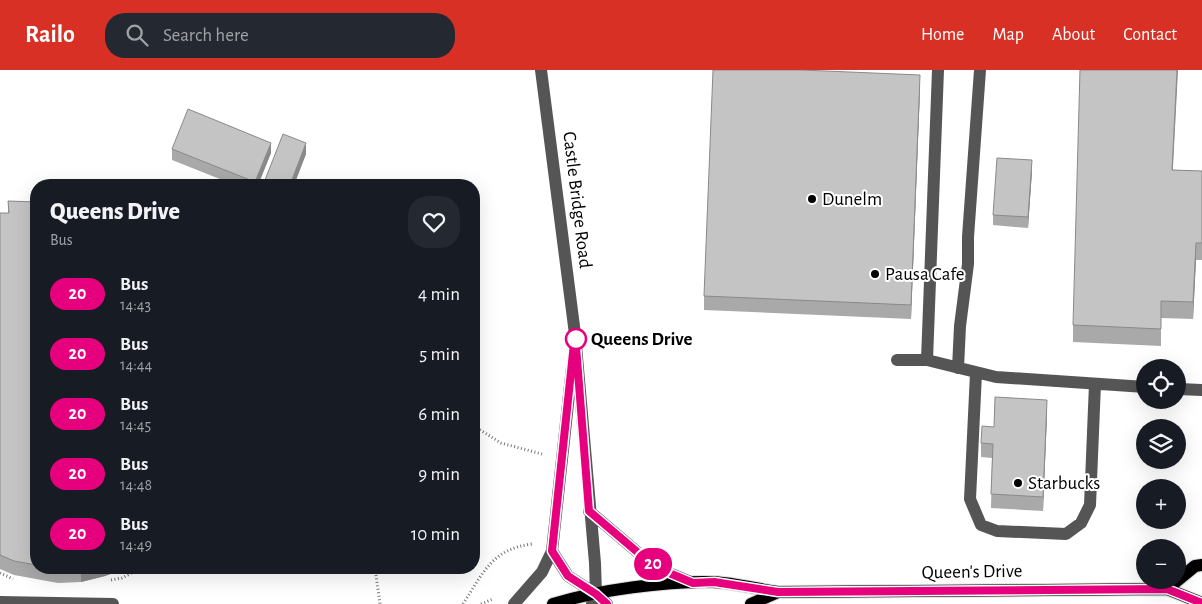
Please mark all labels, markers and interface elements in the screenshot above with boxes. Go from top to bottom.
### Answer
search box [105,13,455,58]
icon: search [123,21,151,49]
text: Railo [25,23,75,47]
text: Search here [163,26,249,45]
text: Home [921,26,964,44]
text: Map [992,26,1024,44]
text: About [1052,26,1095,44]
text: Contact [1123,26,1177,44]
street label: Castle Bridge Road [559,130,595,270]
place label: Dunelm [822,190,882,209]
marker: Dunelm [806,193,818,205]
button: heart [408,196,460,248]
text: Queens Drive [50,200,180,224]
text: Bus [50,232,73,248]
place label: Pausa Cafe [885,265,964,284]
marker: Pausa Cafe [869,268,881,280]
text: Bus [120,275,148,294]
text: 20 [69,285,86,303]
text: 4 min [418,285,460,304]
text: 14:43 [120,297,151,313]
marker: Queens Drive [565,328,587,350]
place label: Queens Drive [591,330,693,349]
text: Bus [120,335,148,354]
text: 20 [69,345,86,363]
text: 5 min [419,345,460,364]
text: 14:44 [120,357,152,373]
map controls [1136,359,1186,589]
button: locate [1136,359,1186,409]
text: Bus [120,395,148,414]
text: 20 [69,405,86,423]
text: 6 min [418,405,460,424]
text: 14:45 [120,417,151,433]
button: layers [1136,419,1186,469]
text: Bus [120,455,148,474]
text: 20 [69,465,86,483]
text: 9 min [418,465,460,484]
place label: Starbucks [1028,474,1100,493]
text: 14:48 [120,477,152,493]
marker: Starbucks [1012,477,1024,489]
button: + [1136,479,1186,529]
text: Bus [120,515,148,534]
text: 20 [69,525,86,543]
text: 10 min [411,525,460,544]
text: 14:49 [120,537,152,553]
button: − [1136,539,1186,589]
line badge: 20 [630,548,676,580]
text: 20 [644,555,662,573]
street label: Queen's Drive [921,562,1023,582]

